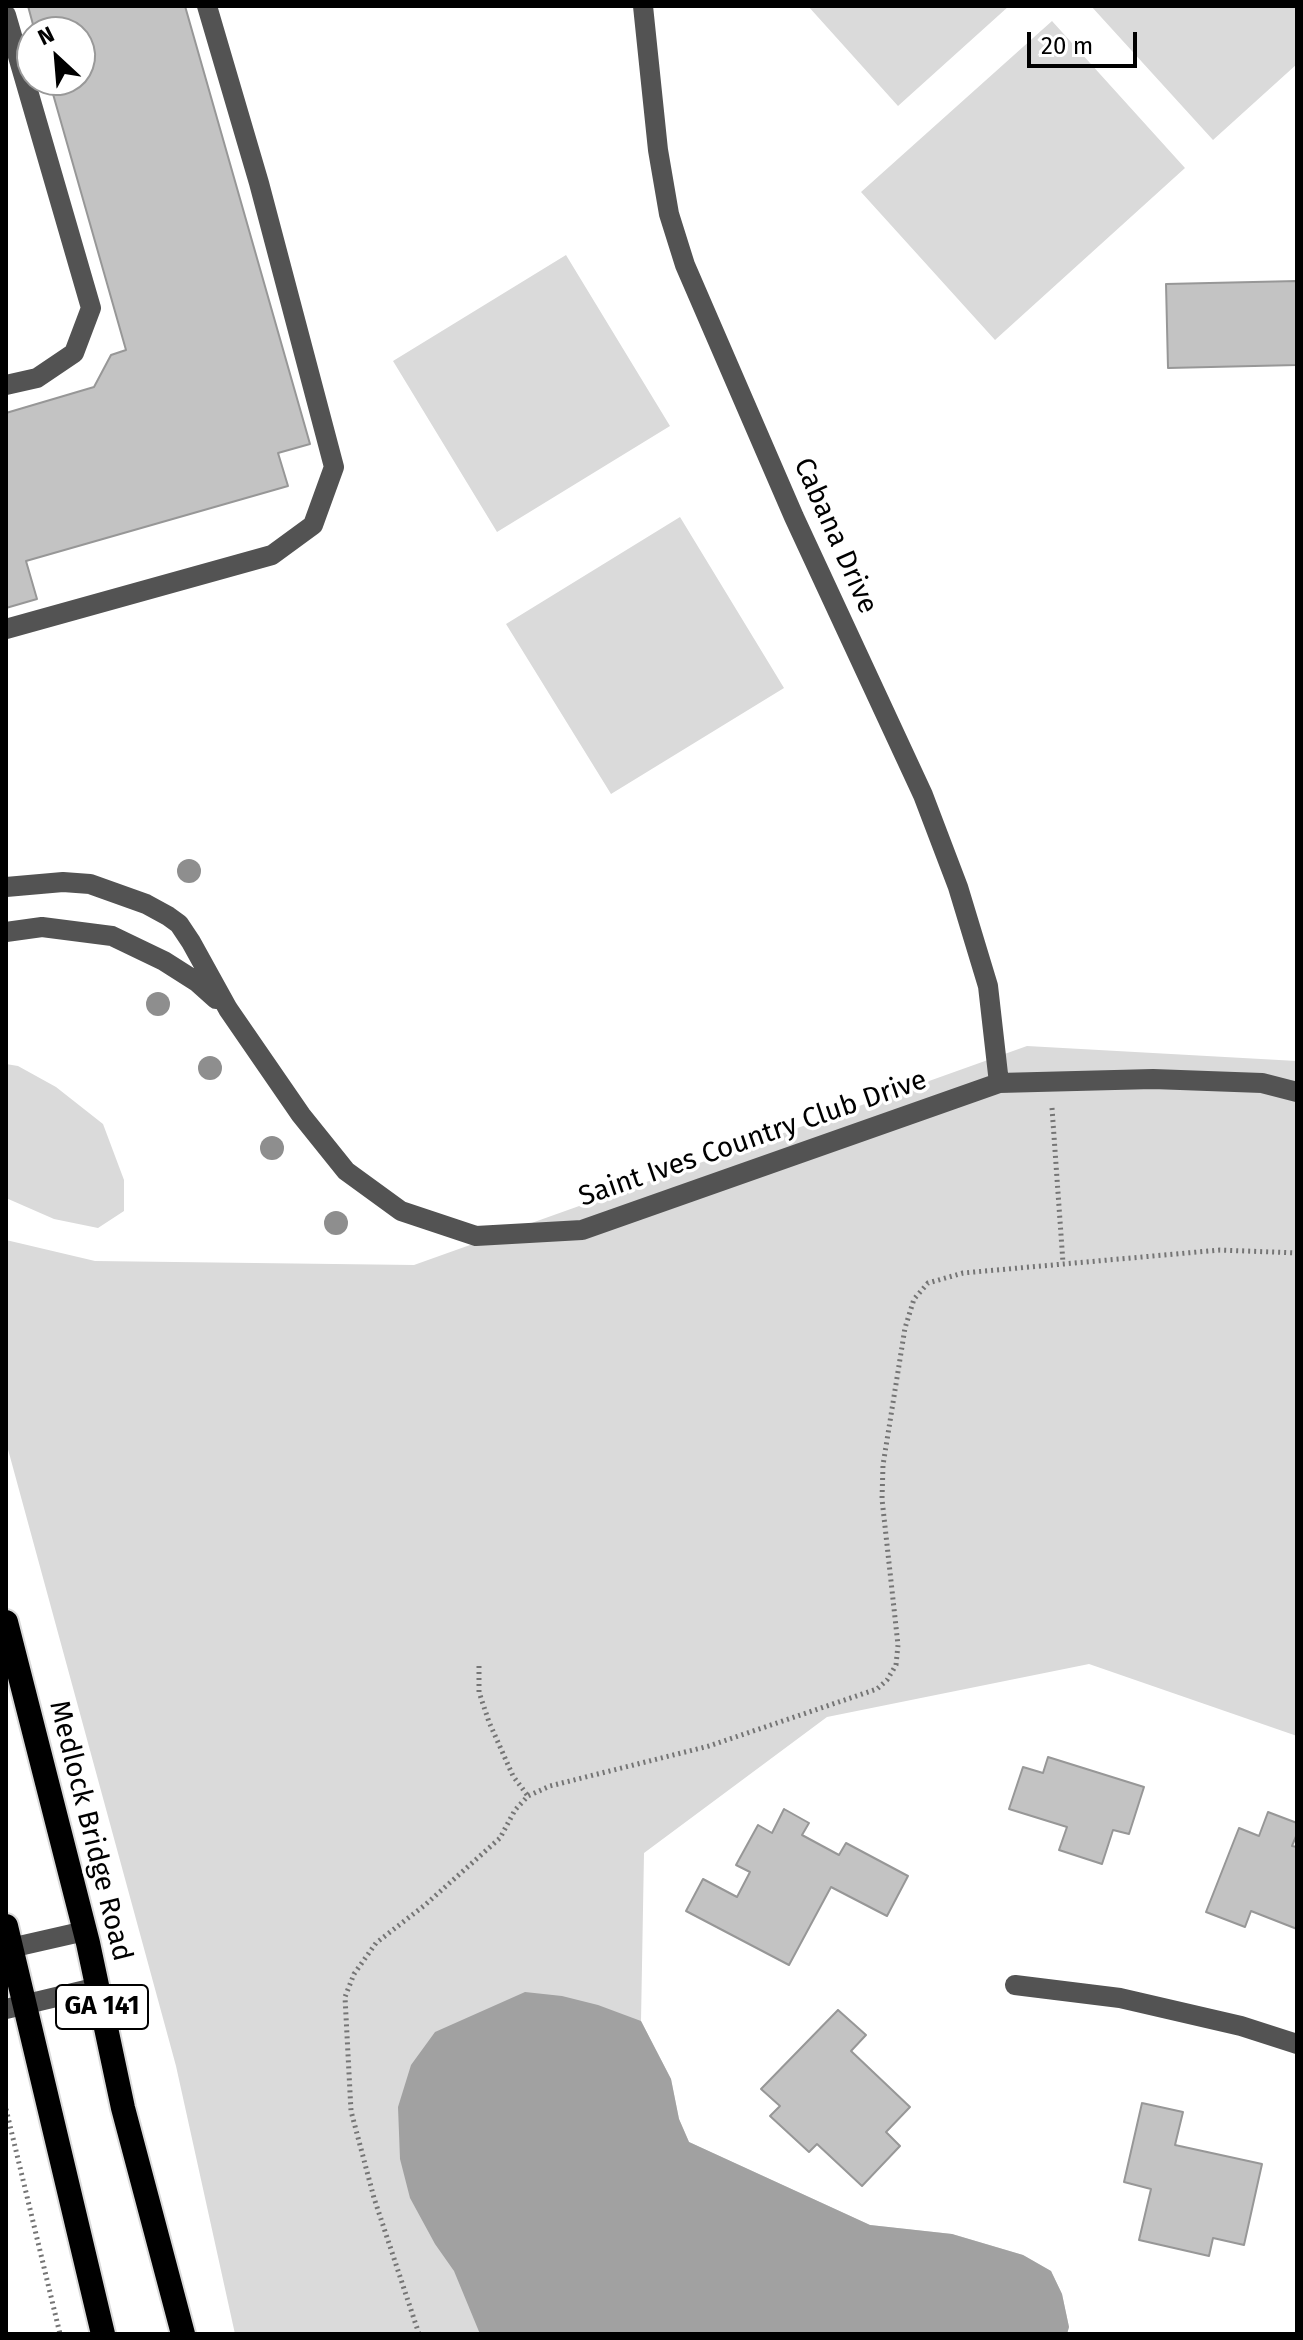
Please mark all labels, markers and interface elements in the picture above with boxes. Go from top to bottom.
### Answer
north arrow [16,16,96,96]
scale bar [1031,16,1141,66]
text: N [34,20,59,51]
text: 20 m [1041,32,1093,60]
street label: Cabana Drive [786,453,884,619]
street label: Saint Ives Country Club Drive [575,1064,931,1214]
street label: Medlock Bridge Road [41,1697,139,1965]
road number: GA 141 [56,1985,148,2029]

